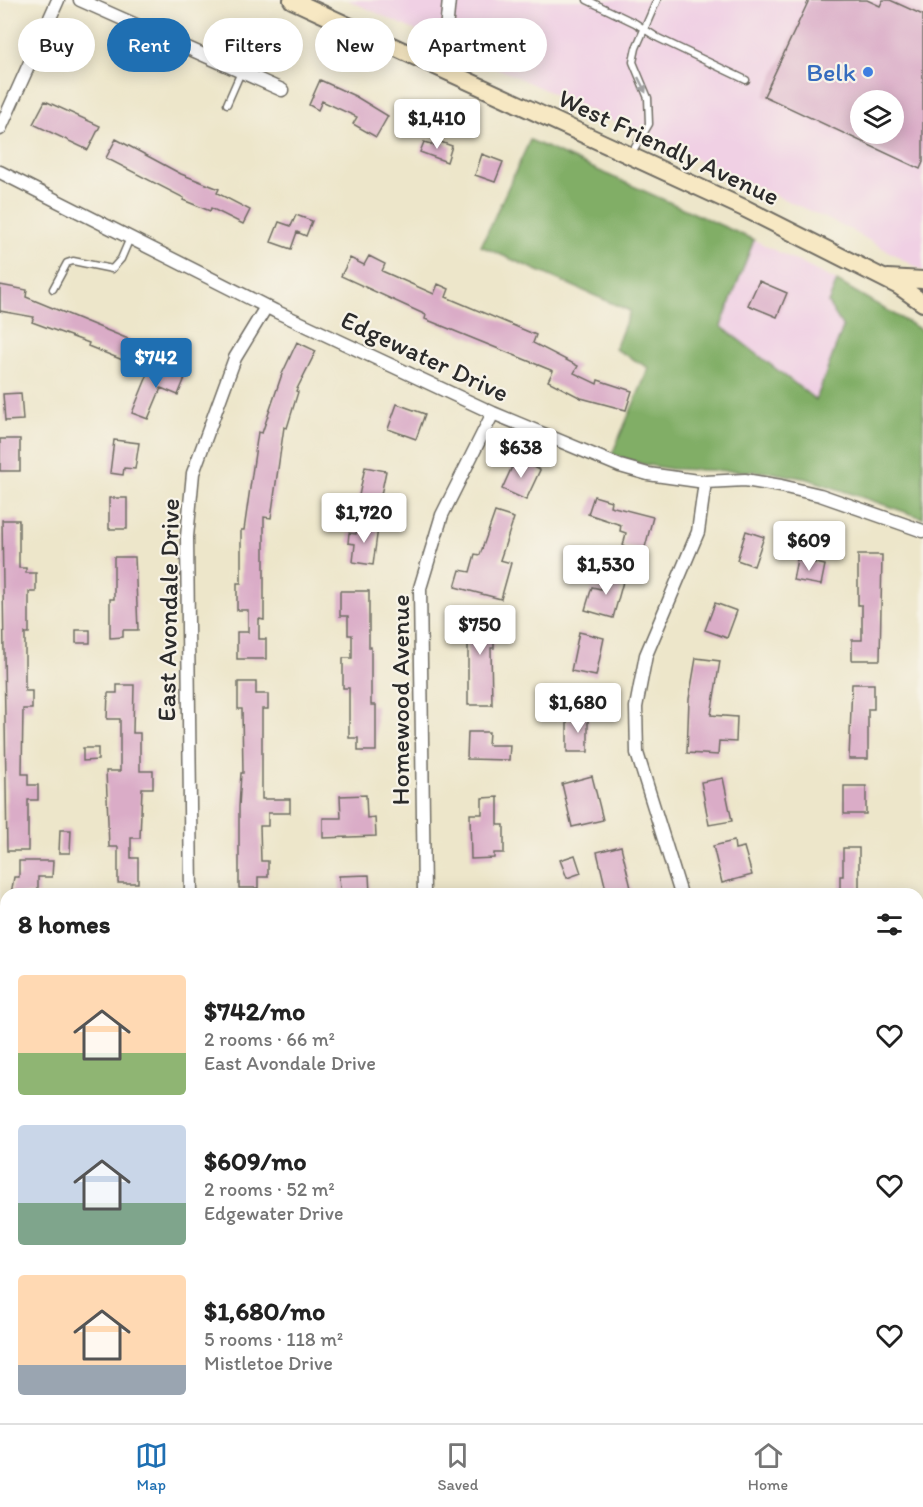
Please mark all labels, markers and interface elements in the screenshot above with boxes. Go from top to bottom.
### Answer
chip: Buy [18,18,95,72]
chip: Rent [107,18,191,72]
chip: Filters [203,18,303,72]
chip: New [315,18,395,72]
chip: Apartment [407,18,547,72]
place label: Belk [806,56,856,88]
marker: Belk [861,65,875,79]
one-way arrow [637,76,647,93]
street label: West Friendly Avenue [553,82,785,212]
map controls [850,90,904,144]
button: layers [850,90,904,144]
pin: $1,410 [388,99,486,150]
text: $1,410 [408,106,466,130]
street label: Edgewater Drive [336,303,514,409]
pin: $742 [120,338,192,389]
text: $742 [135,345,177,369]
pin: $638 [485,428,557,479]
text: $638 [500,435,542,459]
pin: $1,720 [315,493,413,544]
street label: East Avondale Drive [150,498,186,722]
text: $1,720 [336,500,392,524]
pin: $609 [773,521,845,572]
text: $609 [787,528,831,552]
pin: $1,530 [557,545,655,596]
text: $1,530 [577,552,635,576]
street label: Homewood Avenue [384,594,416,806]
pin: $750 [444,605,516,656]
text: $750 [459,612,501,636]
pin: $1,680 [529,683,627,734]
text: $1,680 [549,690,607,714]
text: 8 homes [18,908,110,940]
icon: filters [873,908,906,941]
text: $742/mo [204,995,305,1027]
icon: home [66,999,138,1071]
icon: heart [873,1019,906,1052]
text: 2 rooms · 66 m² [204,1027,335,1051]
text: East Avondale Drive [204,1051,376,1075]
text: $609/mo [204,1145,307,1177]
icon: home [66,1149,138,1221]
icon: heart [873,1169,906,1202]
text: 2 rooms · 52 m² [204,1177,335,1201]
text: Edgewater Drive [204,1201,344,1225]
text: $1,680/mo [204,1295,325,1327]
icon: home [66,1299,138,1371]
icon: heart [873,1319,906,1352]
text: 5 rooms · 118 m² [204,1327,343,1351]
text: Mistletoe Drive [204,1351,333,1375]
tab: Map [135,1439,168,1494]
tab: Saved [437,1439,478,1494]
tab: Home [748,1439,788,1494]

